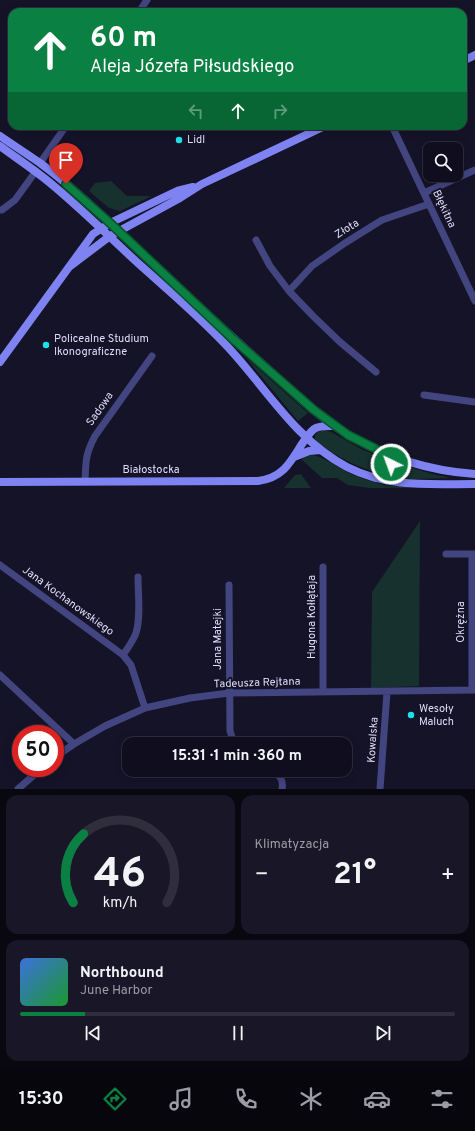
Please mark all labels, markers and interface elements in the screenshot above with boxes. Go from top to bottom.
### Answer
text: 60 m [90,21,157,57]
icon: ahead [24,24,76,76]
text: Aleja Józefa Piłsudskiego [90,56,294,79]
icon: left [185,100,207,122]
icon: ahead [227,100,249,122]
icon: right [269,100,291,122]
place label: Lidl [187,133,205,147]
marker: Lidl [174,135,184,145]
map controls [423,142,463,182]
button: search [423,142,463,182]
pin [49,143,83,184]
icon: arrive [55,149,77,171]
street label: Błękitna [429,188,459,230]
street label: Złota [332,216,362,242]
place label: Policealne Studium Ikonograficzne [54,332,149,359]
marker: Policealne Studium Ikonograficzne [41,340,51,350]
street label: Sadowa [83,389,117,429]
position arrow [370,443,412,485]
street label: Białostocka [123,463,180,477]
street label: Jana Kochanowskiego [19,563,117,639]
street label: Hugona Kołłątaja [305,575,319,659]
street label: Okrężna [454,601,468,643]
street label: Jana Matejki [211,608,225,670]
street label: Tadeusza Rejtana [213,674,301,692]
place label: Wesoły Maluch [419,702,454,729]
marker: Wesoły Maluch [406,710,416,720]
street label: Kowalska [364,716,382,763]
speed limit sign: 50 [12,725,64,777]
text: 15:31 · 1 min · 360 m [172,747,302,766]
text: Klimatyzacja [255,837,329,853]
text: 46 [94,848,146,901]
text: 21° [333,857,376,894]
text: − [255,862,269,889]
text: + [441,862,455,889]
text: km/h [103,893,138,911]
text: Northbound [80,964,164,983]
text: June Harbor [80,983,153,999]
icon: previous [82,1022,104,1044]
icon: pause [227,1022,249,1044]
icon: next [372,1022,394,1044]
icon: directions [101,1085,129,1113]
icon: music [167,1085,195,1113]
icon: phone [232,1085,260,1113]
icon: climate [297,1085,325,1113]
icon: car [363,1085,391,1113]
icon: filters [428,1085,456,1113]
text: 15:30 [19,1088,64,1111]

